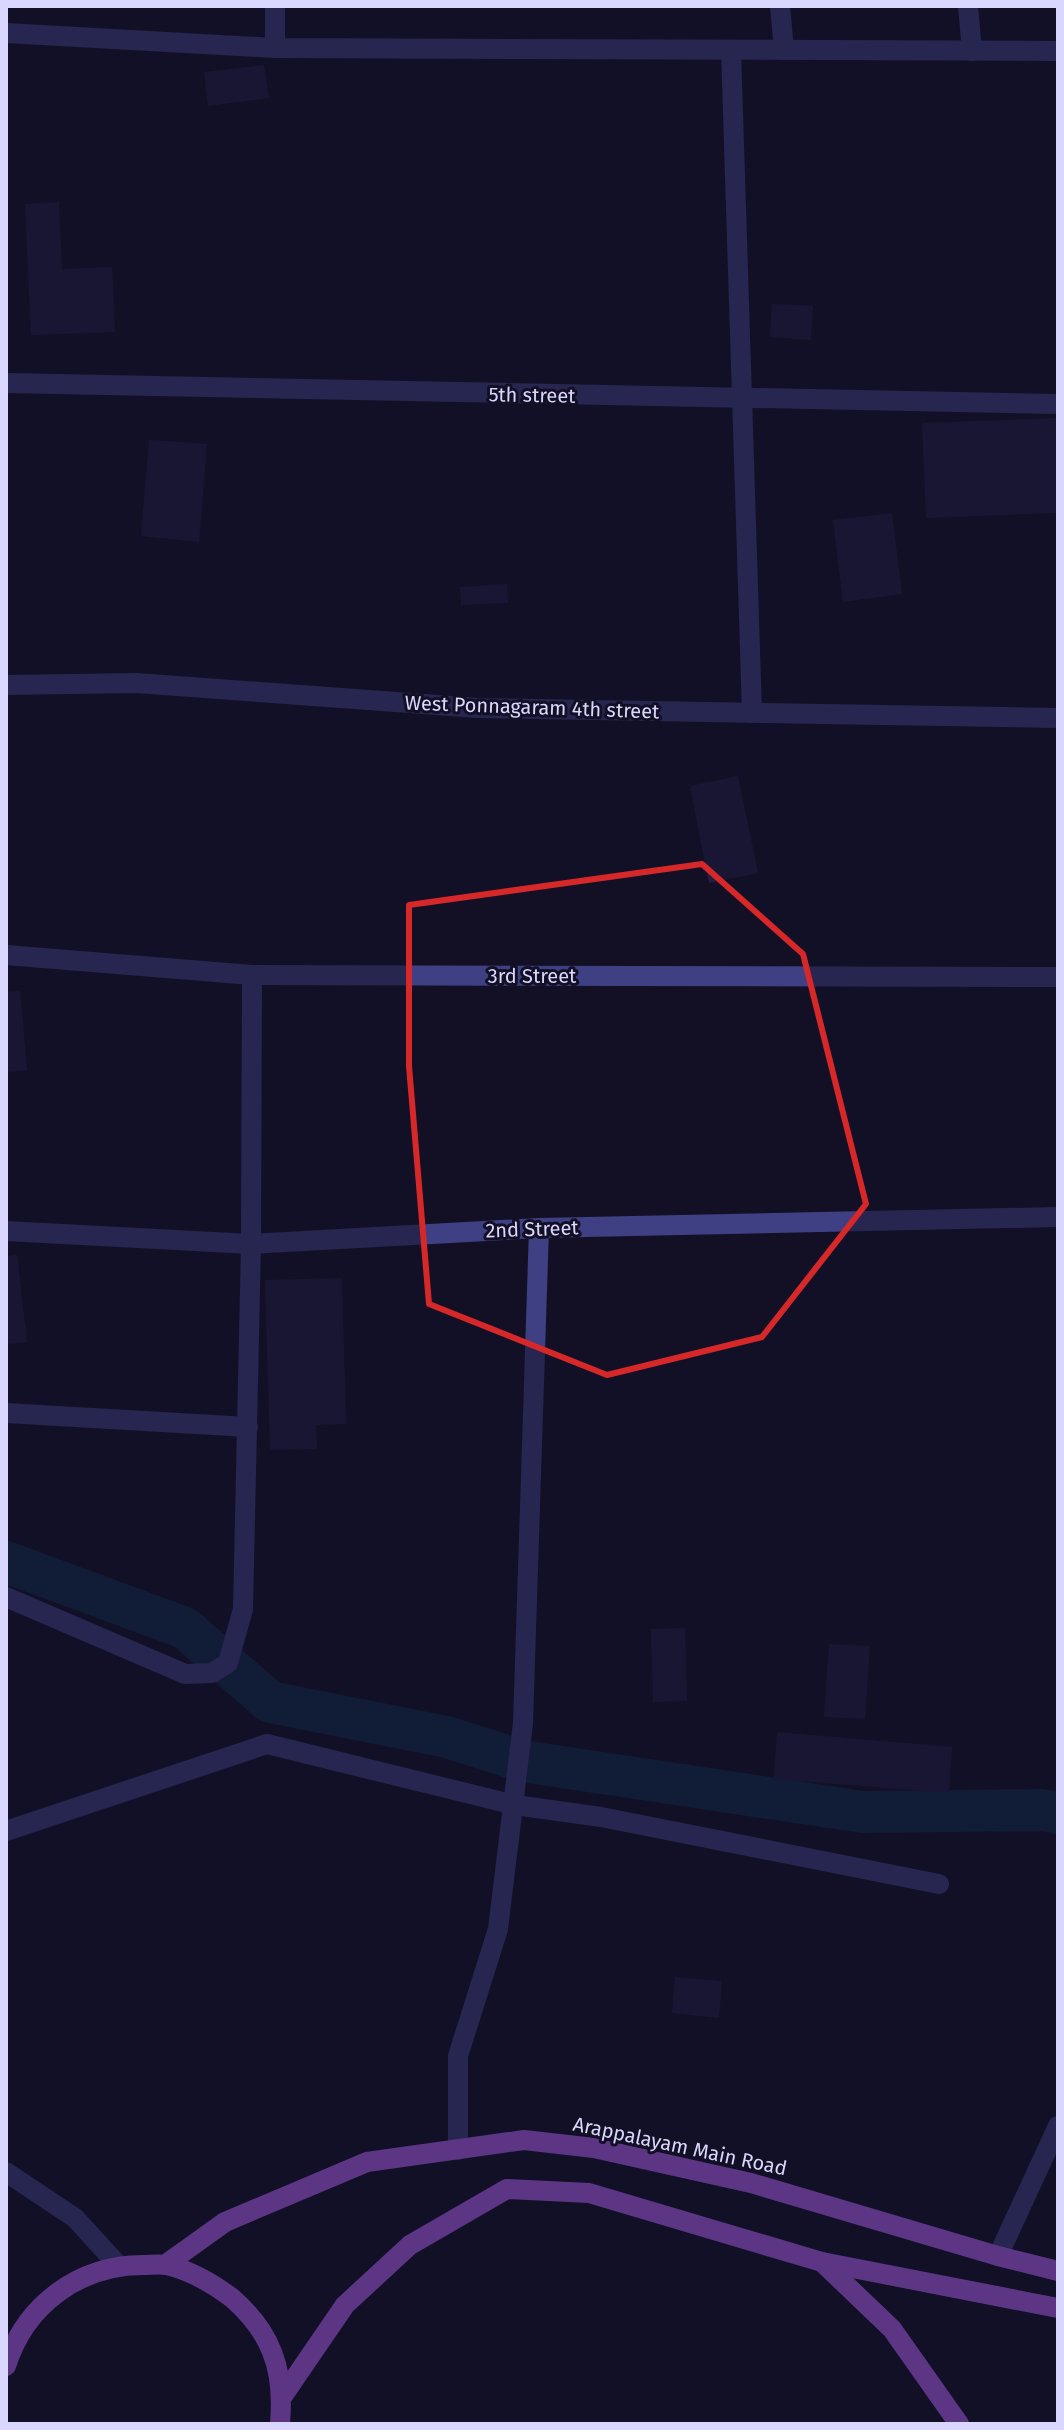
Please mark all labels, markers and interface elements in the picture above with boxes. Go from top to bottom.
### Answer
street label: 5th street [488,382,576,408]
street label: West Ponnagaram 4th street [404,691,660,723]
street label: 3rd Street [488,964,577,988]
street label: 2nd Street [485,1215,580,1243]
street label: Arappalayam Main Road [571,2112,789,2180]

